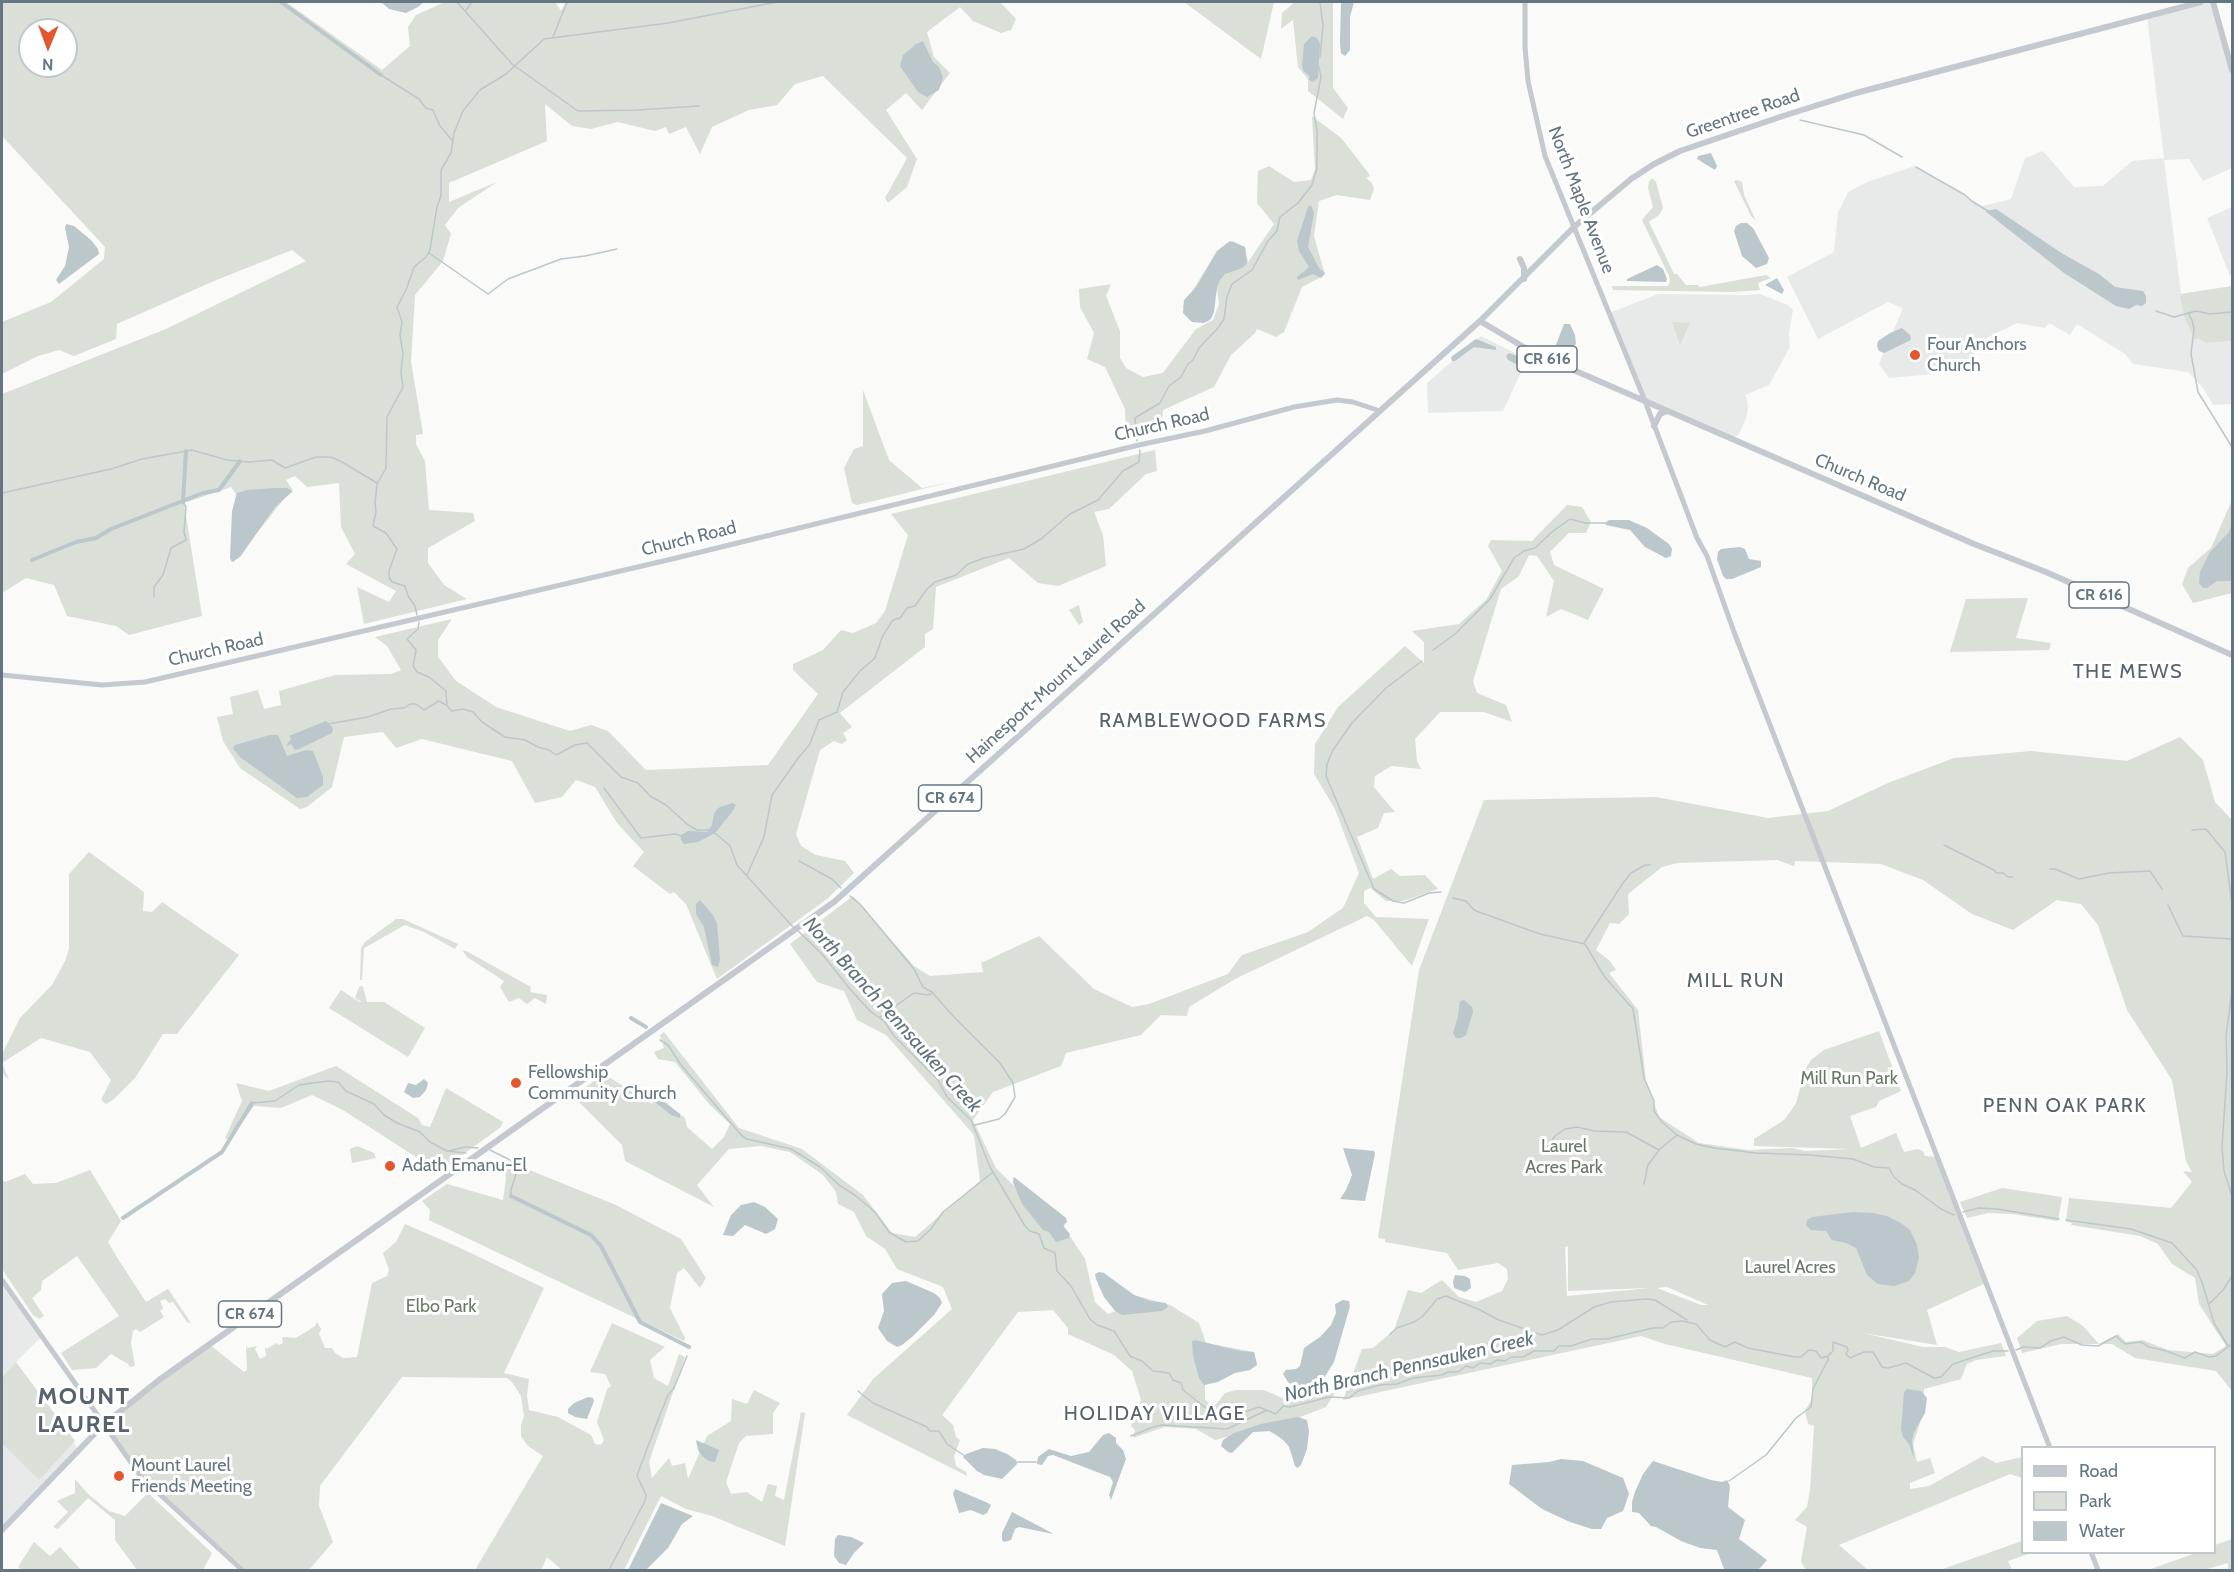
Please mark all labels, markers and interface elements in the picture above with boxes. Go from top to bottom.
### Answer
north arrow [18,18,78,78]
text: N [42,55,54,74]
street label: Greentree Road [1683,84,1803,144]
street label: North Maple Avenue [1543,124,1619,276]
place label: Four Anchors Church [1927,334,2027,376]
road number: CR 616 [1517,346,1577,372]
marker: Four Anchors Church [1908,348,1922,362]
street label: Church Road [1112,404,1212,446]
street label: Church Road [1811,449,1909,507]
street label: Church Road [639,517,739,561]
road number: CR 616 [2069,582,2129,608]
street label: Hainesport-Mount Laurel Road [962,596,1150,768]
street label: Church Road [166,629,266,671]
district label: THE MEWS [2073,660,2183,684]
district label: RAMBLEWOOD FARMS [1099,709,1327,733]
road number: CR 674 [918,785,982,811]
water label: North Branch Pennsauken Creek [798,912,986,1118]
district label: MILL RUN [1687,969,1785,993]
place label: Fellowship Community Church [528,1062,676,1104]
park label: Mill Run Park [1800,1068,1898,1090]
marker: Fellowship Community Church [509,1076,523,1090]
district label: PENN OAK PARK [1983,1094,2147,1118]
park label: Laurel Acres Park [1525,1136,1603,1178]
place label: Adath Emanu-El [402,1155,527,1177]
marker: Adath Emanu-El [383,1159,397,1173]
park label: Laurel Acres [1744,1257,1836,1279]
park label: Elbo Park [406,1296,476,1318]
road number: CR 674 [218,1301,282,1327]
water label: North Branch Pennsauken Creek [1282,1327,1536,1407]
district label: MOUNT LAUREL [37,1383,131,1439]
district label: HOLIDAY VILLAGE [1064,1402,1246,1426]
legend [2021,1446,2216,1554]
place label: Mount Laurel Friends Meeting [131,1455,252,1498]
text: Road [2079,1460,2118,1482]
marker: Mount Laurel Friends Meeting [112,1469,126,1483]
text: Park [2079,1490,2111,1512]
text: Water [2079,1520,2125,1542]

